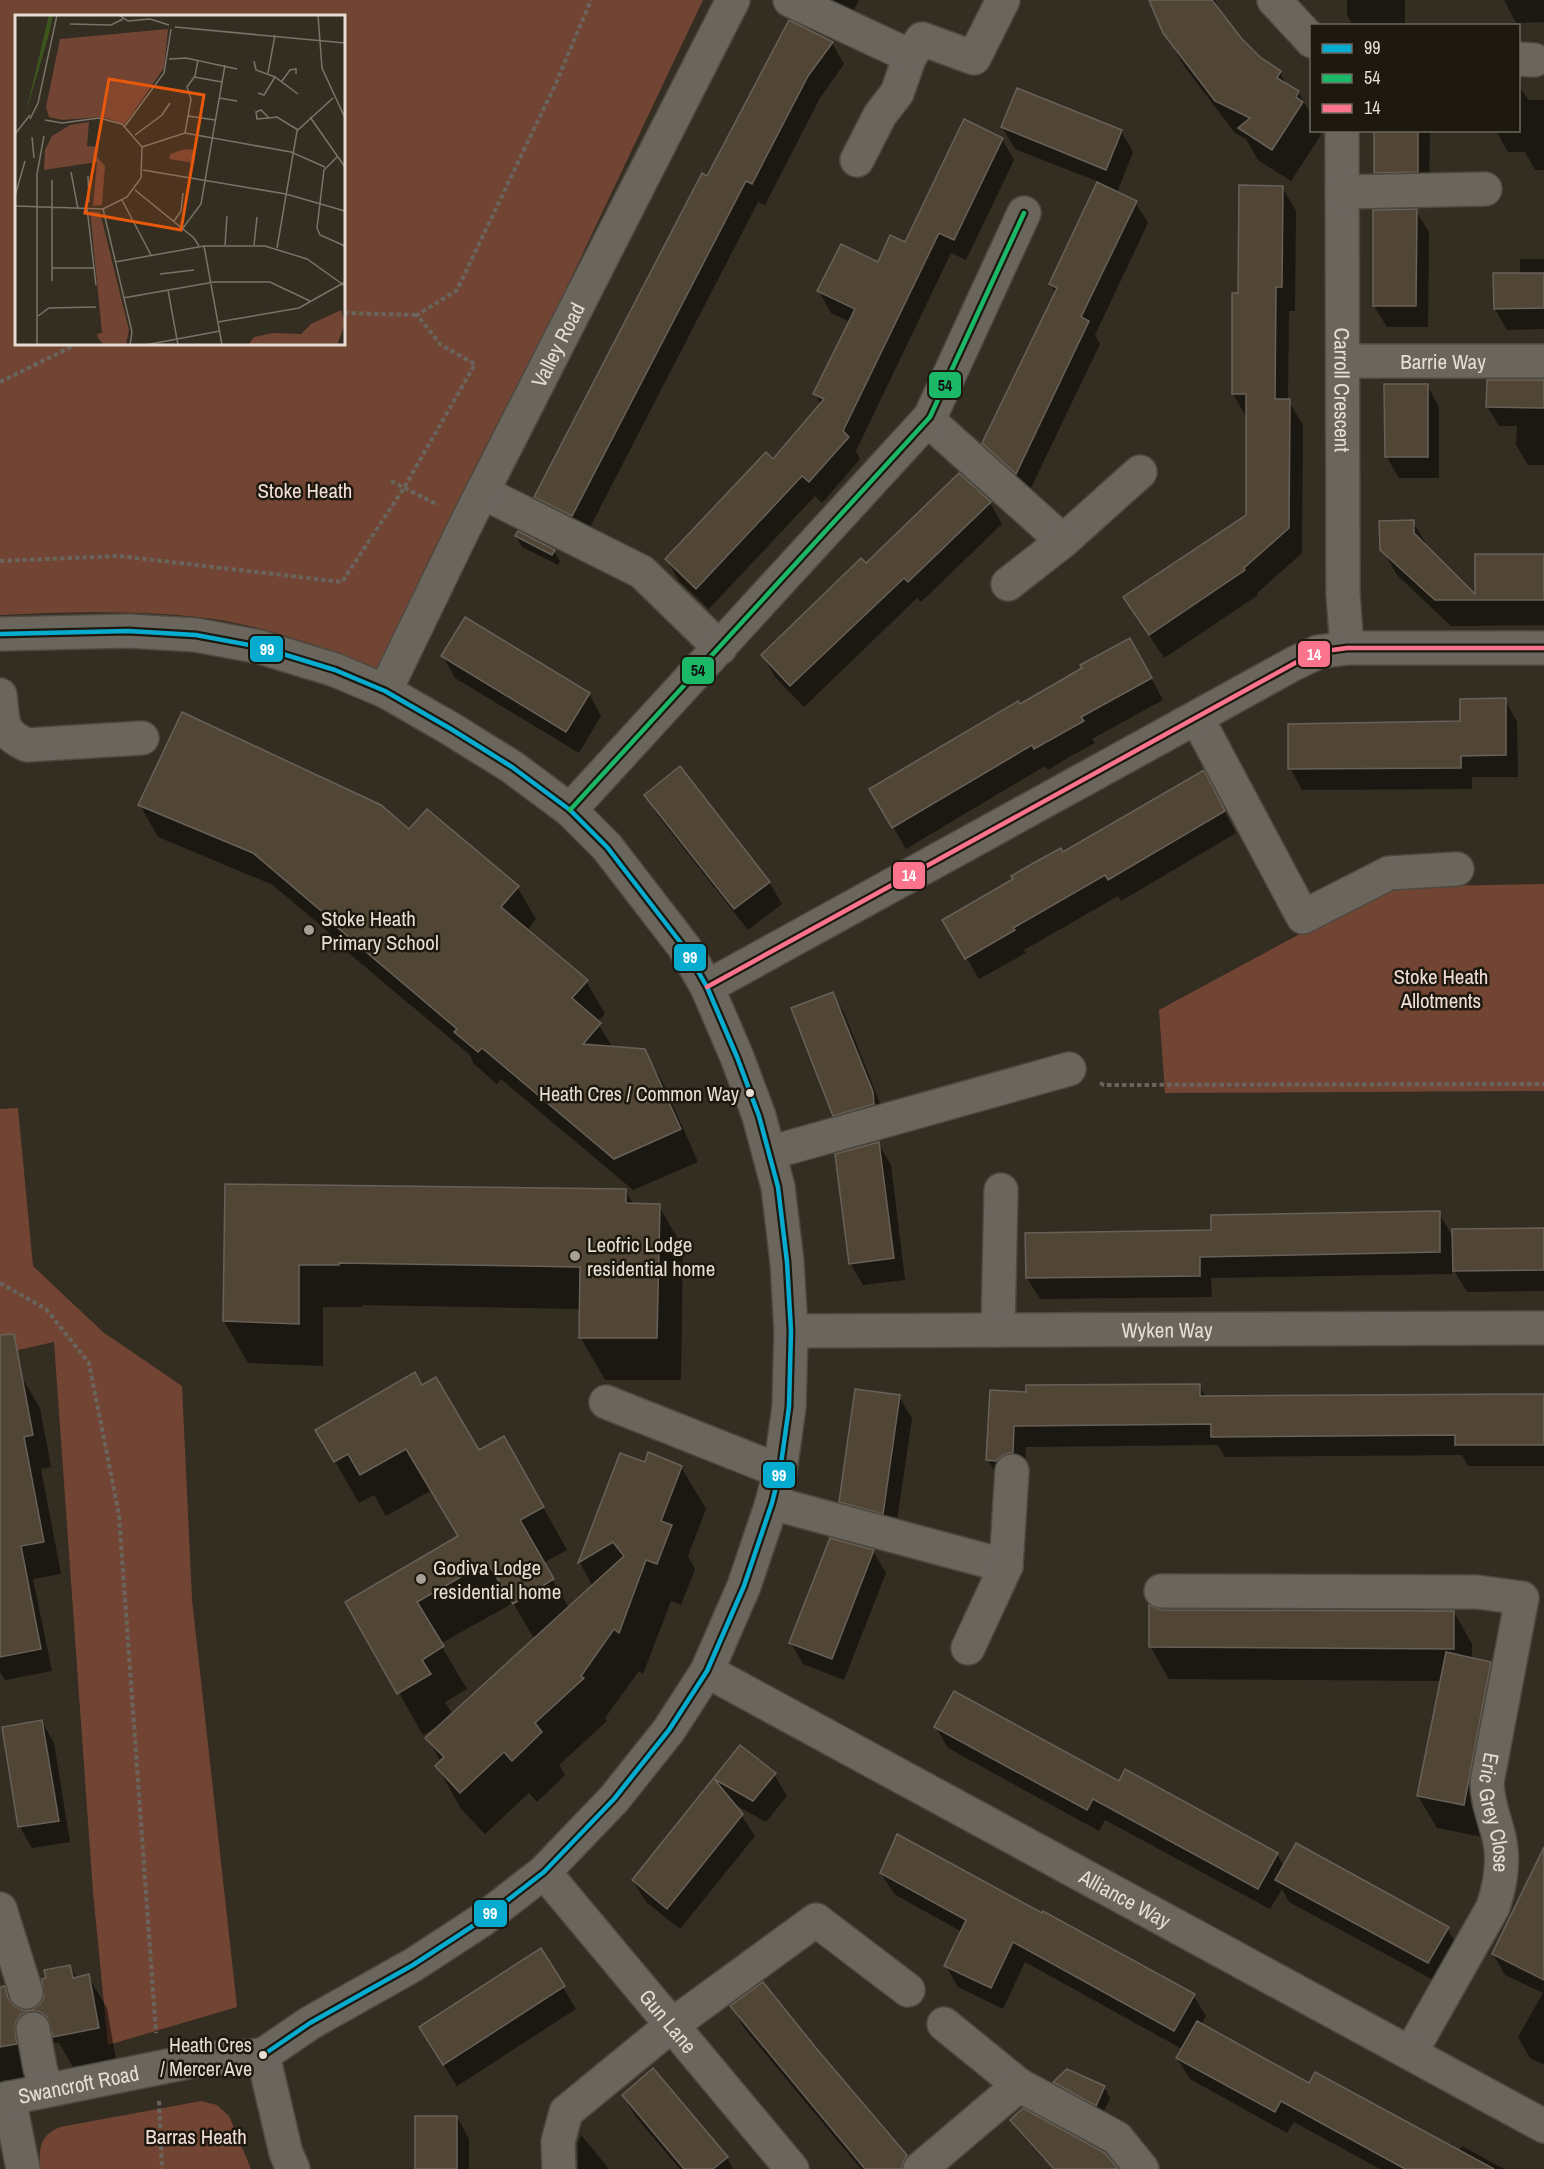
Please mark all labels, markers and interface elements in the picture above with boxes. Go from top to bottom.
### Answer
inset map [15,15,345,345]
legend [1310,24,1520,132]
text: 99 [1364,35,1380,60]
text: 54 [1364,65,1380,90]
text: 14 [1364,95,1380,120]
street label: Valley Road [524,297,591,392]
street label: Carroll Crescent [1328,328,1357,452]
street label: Barrie Way [1400,347,1486,376]
line badge: 54 [928,371,962,399]
text: 54 [938,374,953,396]
park label: Stoke Heath [258,476,352,505]
line badge: 99 [249,635,284,663]
text: 99 [260,638,274,660]
line badge: 14 [1297,640,1331,668]
text: 14 [1307,643,1322,665]
line badge: 54 [681,656,715,685]
text: 54 [691,659,706,681]
line badge: 14 [892,861,926,890]
text: 14 [902,864,917,886]
place label: Stoke Heath Primary School [321,904,439,957]
marker: Stoke Heath Primary School [302,923,316,937]
line badge: 99 [673,943,707,972]
text: 99 [683,946,697,968]
park label: Stoke Heath Allotments [1394,962,1488,1015]
place label: Heath Cres / Common Way [539,1080,740,1107]
marker: Heath Cres / Common Way [744,1087,756,1099]
place label: Leofric Lodge residential home [587,1230,715,1283]
marker: Leofric Lodge residential home [568,1249,582,1263]
street label: Wyken Way [1121,1315,1213,1344]
line badge: 99 [762,1461,796,1489]
text: 99 [772,1464,786,1486]
place label: Godiva Lodge residential home [433,1553,561,1606]
marker: Godiva Lodge residential home [414,1572,428,1586]
street label: Eric Grey Close [1472,1750,1516,1873]
street label: Alliance Way [1073,1861,1176,1935]
line badge: 99 [473,1899,508,1928]
text: 99 [483,1902,497,1924]
street label: Gun Lane [633,1983,704,2059]
place label: Heath Cres / Mercer Ave [160,2031,252,2082]
marker: Heath Cres / Mercer Ave [257,2049,269,2061]
street label: Swancroft Road [15,2058,141,2110]
park label: Barras Heath [145,2122,247,2151]

